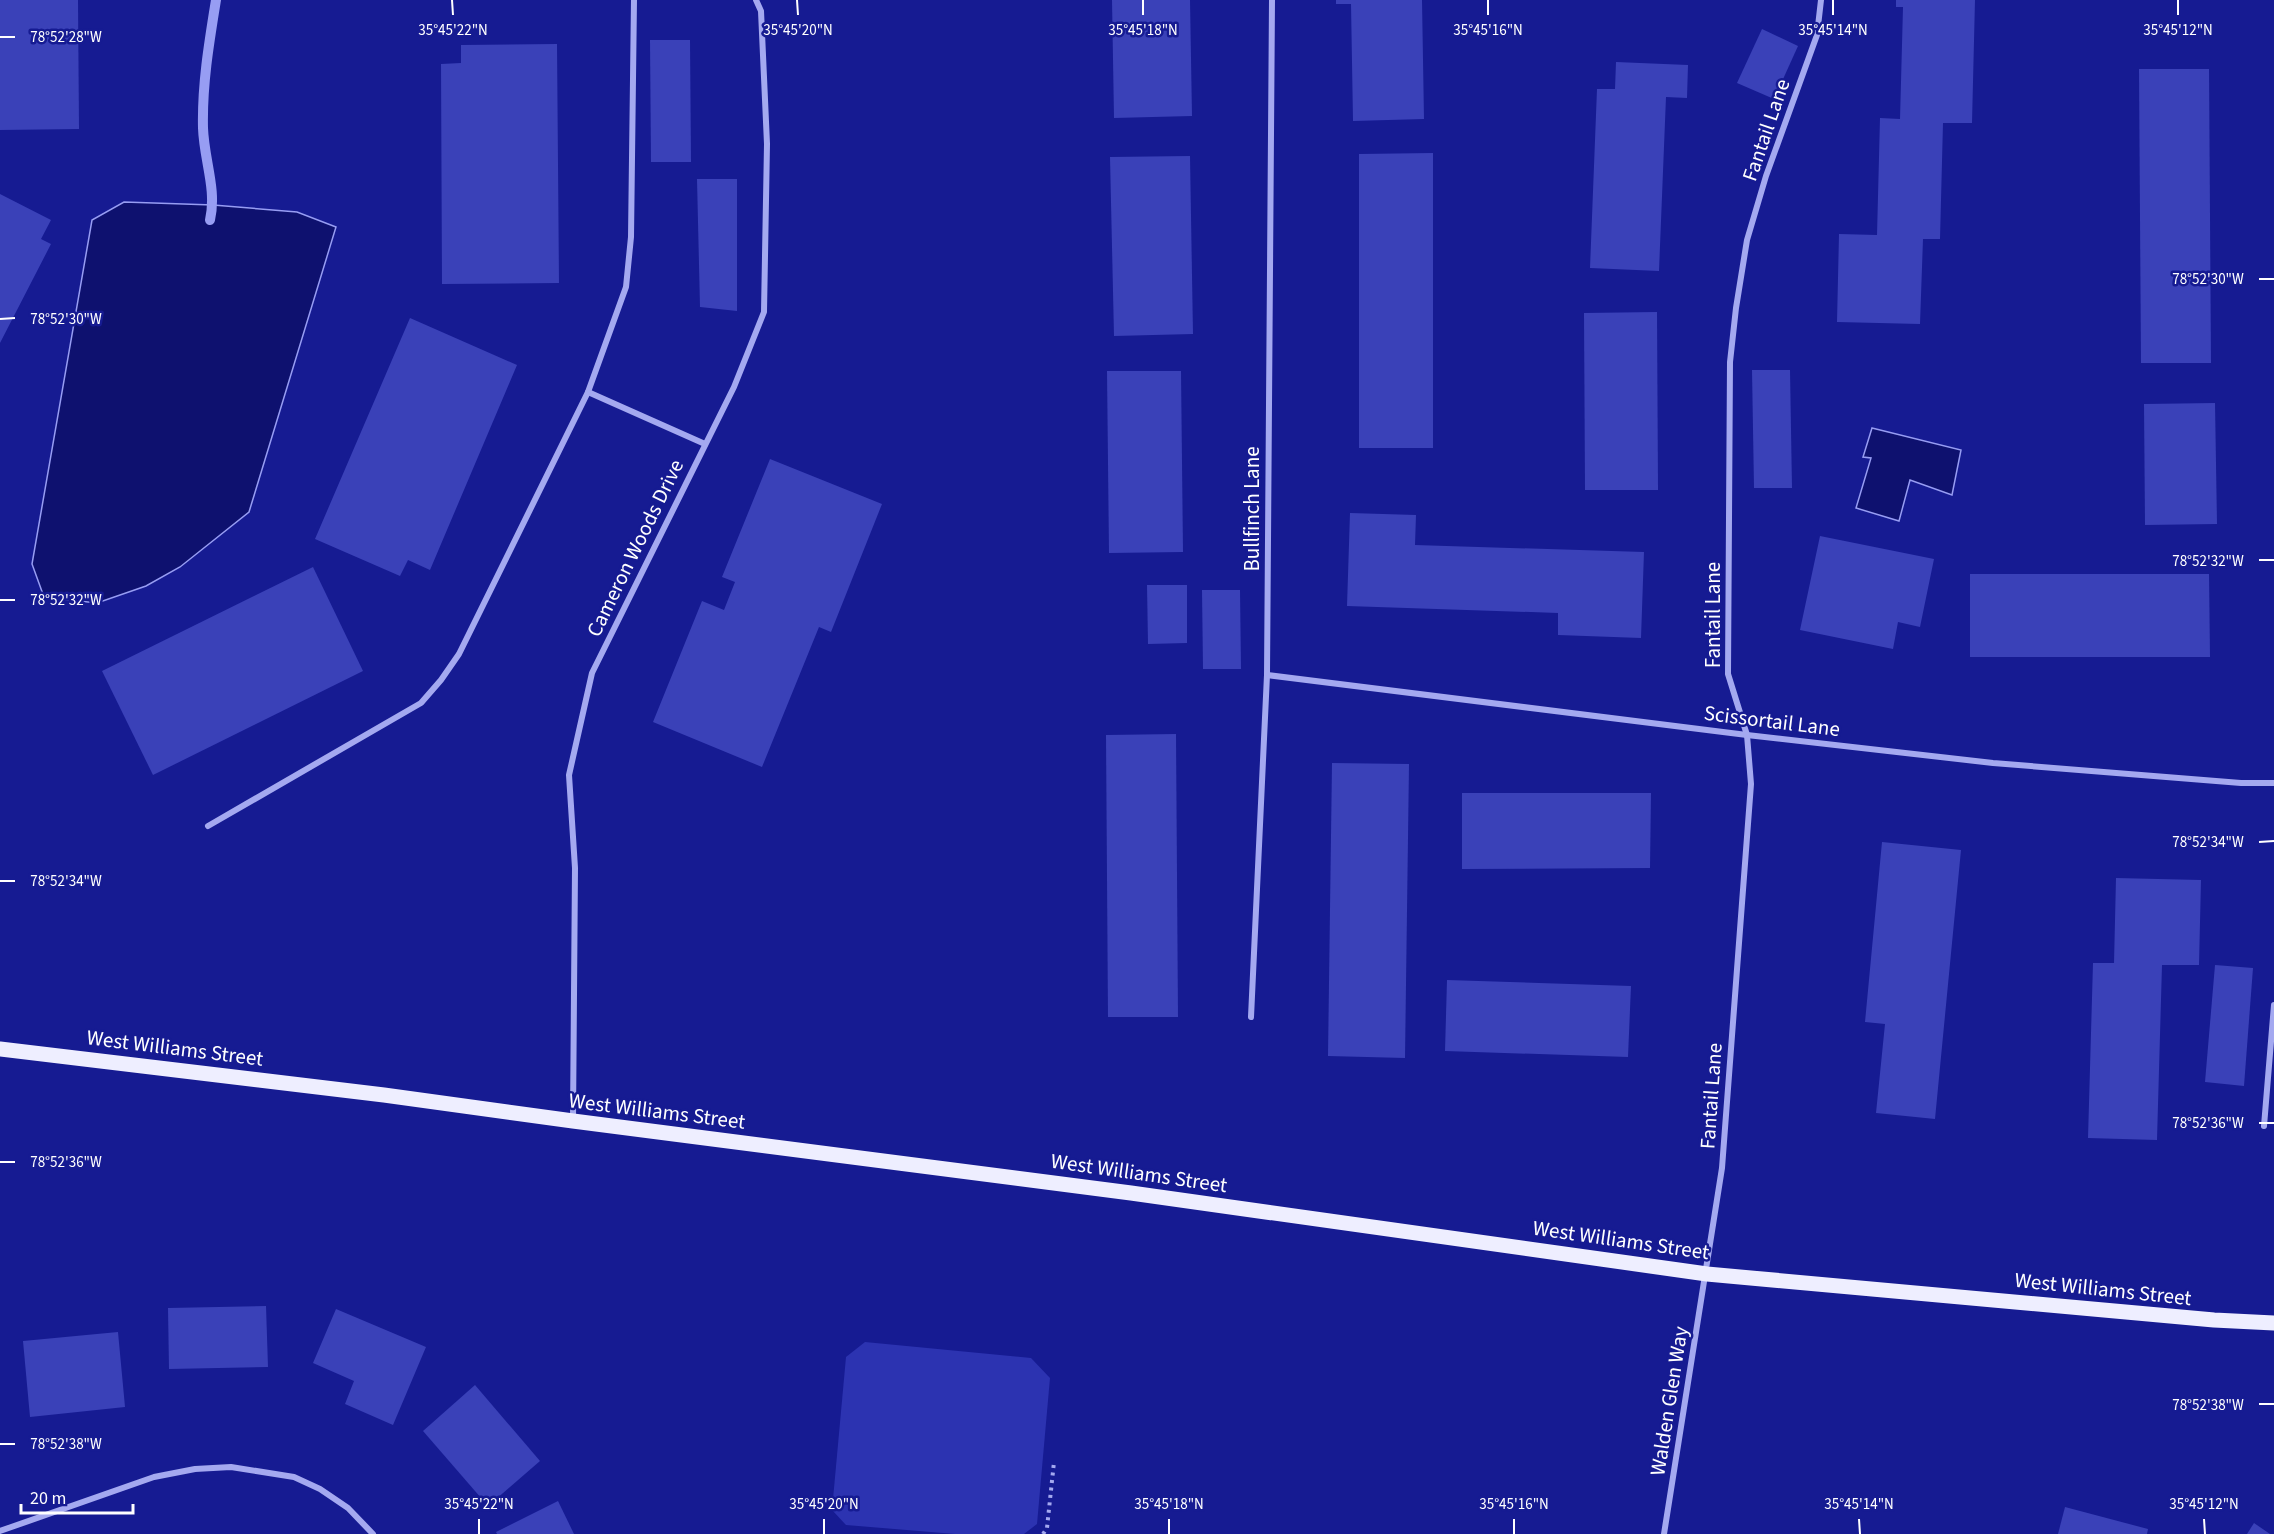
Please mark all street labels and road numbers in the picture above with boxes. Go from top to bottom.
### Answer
street label: Fantail Lane [1734,75,1798,185]
street label: Bullfinch Lane [1237,446,1267,572]
street label: Cameron Woods Drive [579,454,691,642]
street label: Fantail Lane [1698,562,1728,668]
street label: Scissortail Lane [1702,698,1842,744]
street label: West Williams Street [85,1022,265,1074]
street label: Fantail Lane [1692,1042,1730,1150]
street label: West Williams Street [567,1085,747,1137]
street label: West Williams Street [1049,1146,1229,1200]
street label: West Williams Street [1531,1213,1711,1267]
street label: West Williams Street [2013,1265,2193,1313]
street label: Walden Glen Way [1642,1324,1696,1478]

